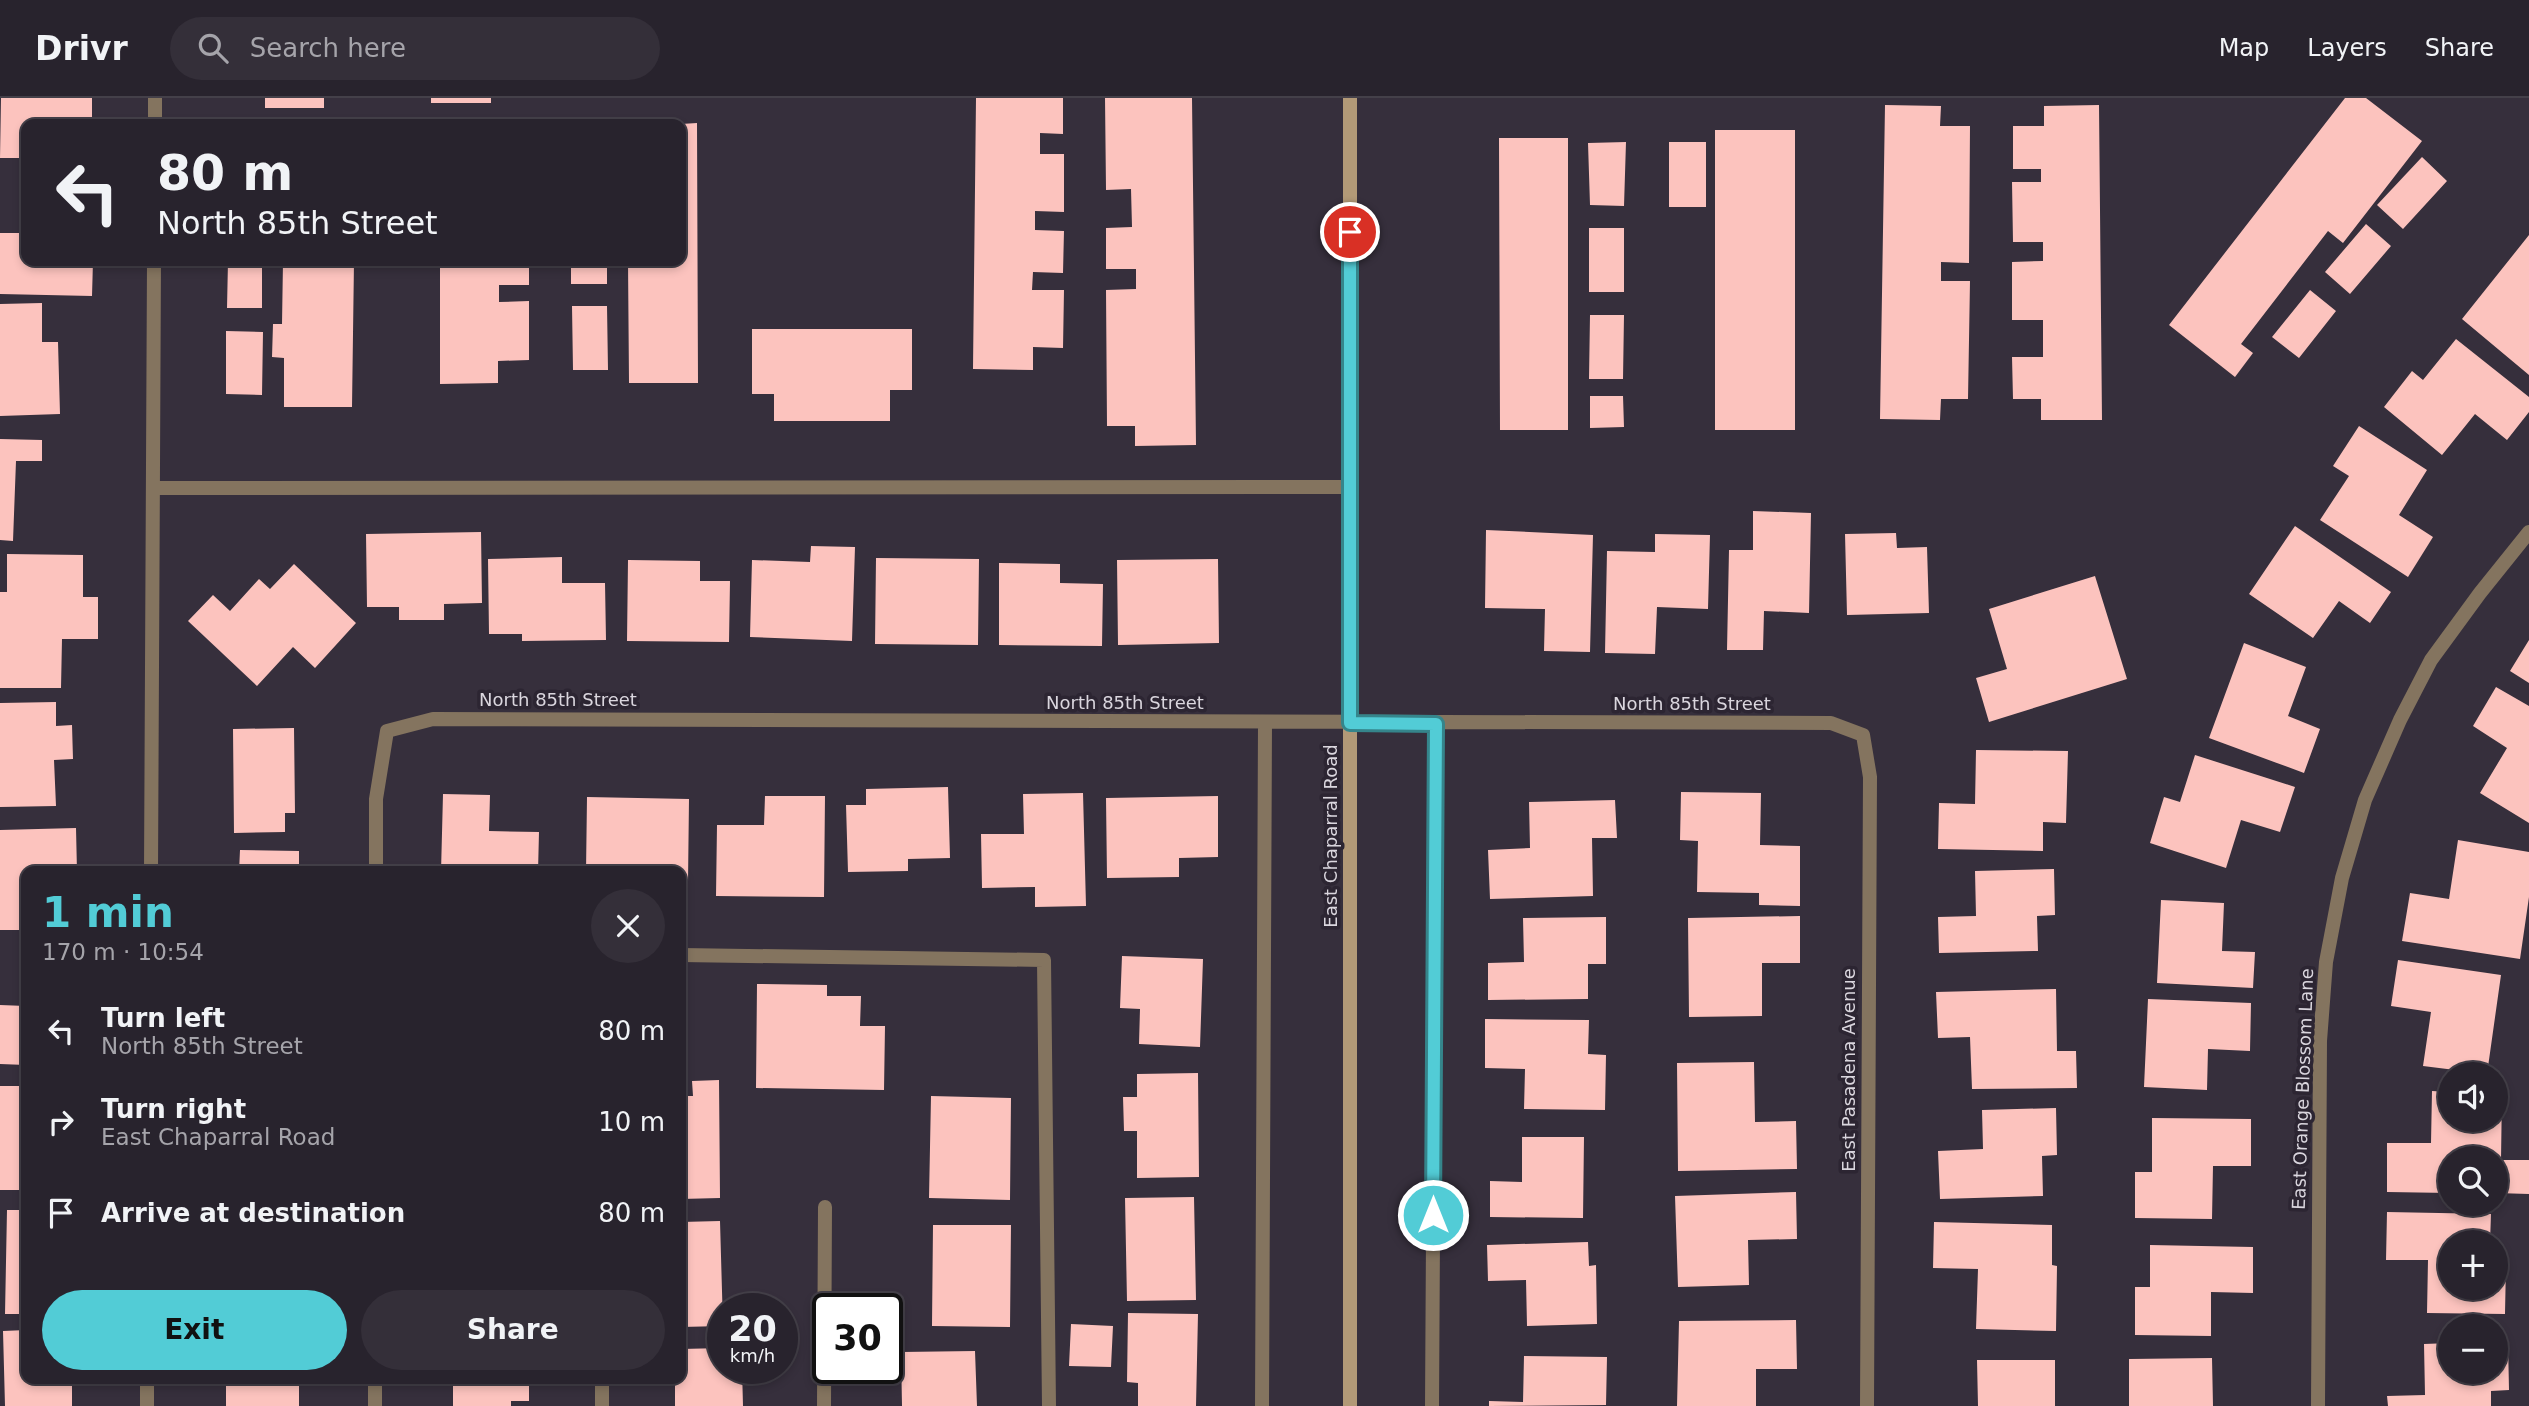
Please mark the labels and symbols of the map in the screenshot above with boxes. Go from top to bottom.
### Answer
pin [1320,202,1380,262]
street label: North 85th Street [479,689,637,710]
street label: North 85th Street [1046,692,1204,713]
street label: North 85th Street [1613,693,1771,714]
street label: East Chaparral Road [1320,744,1341,928]
street label: East Pasadena Avenue [1838,968,1859,1172]
street label: East Orange Blossom Lane [2288,968,2317,1210]
position arrow [1396,1178,1470,1252]
speed limit sign: 30 [812,1293,903,1384]

